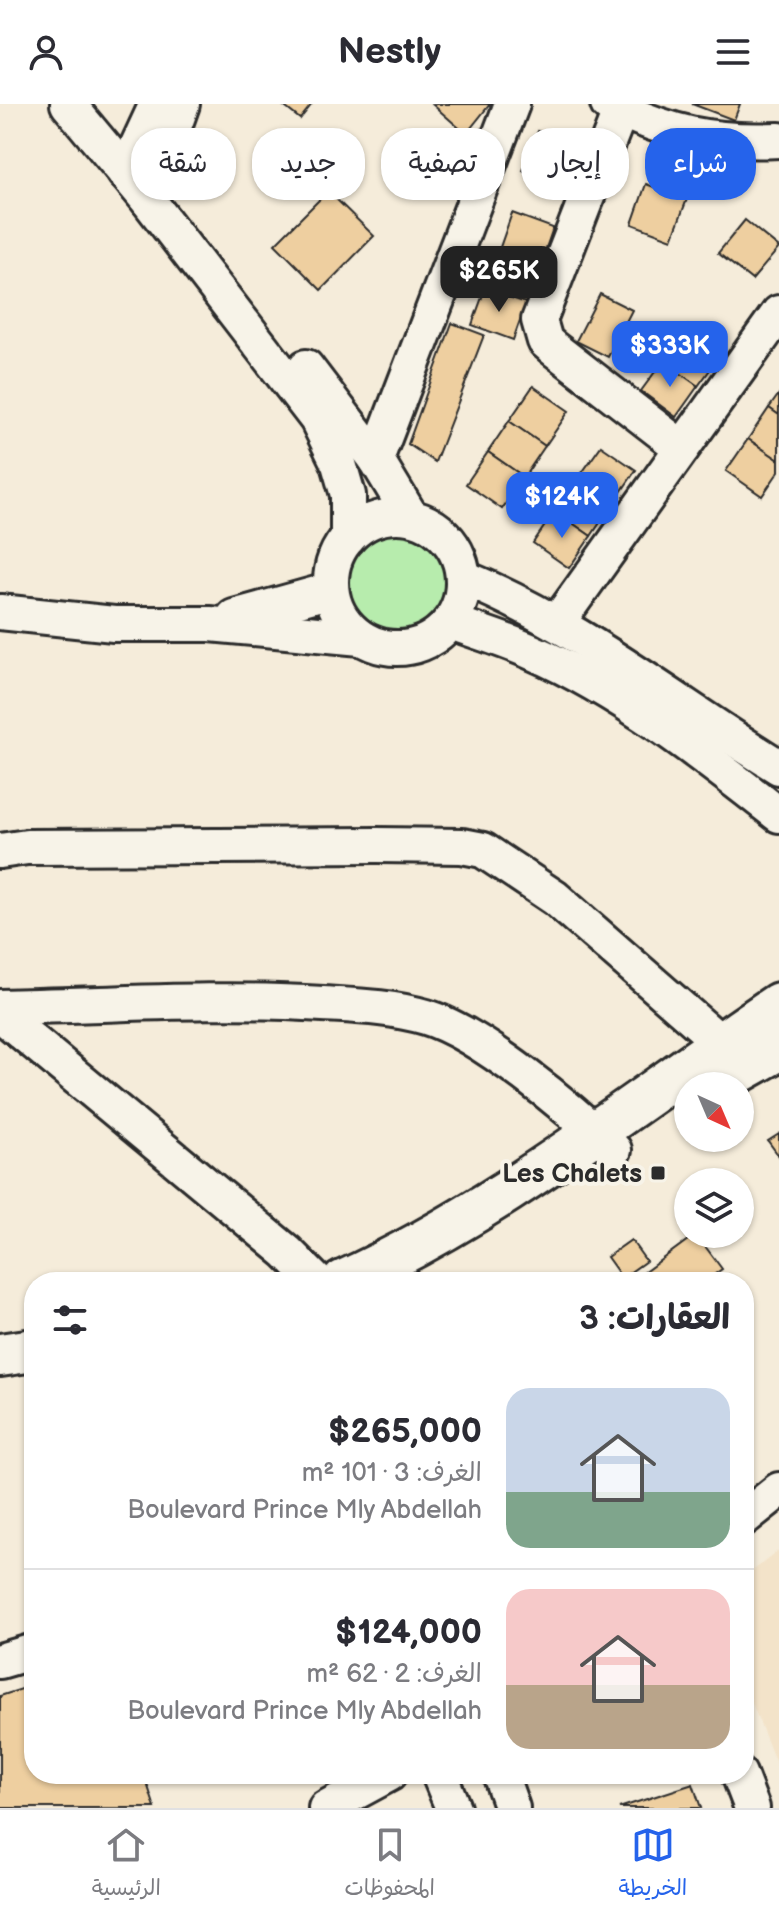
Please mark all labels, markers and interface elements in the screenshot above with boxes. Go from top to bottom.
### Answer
icon: person [24,30,68,74]
icon: menu [711,30,755,74]
text: Nestly [338,31,441,74]
chip: شقة [131,128,236,200]
chip: جديد [252,128,365,200]
chip: تصفية [381,128,505,200]
chip: إيجار [521,128,629,200]
chip: شراء [645,128,756,200]
pin: $265K [443,246,555,314]
text: $265K [458,256,540,287]
pin: $333K [614,321,726,389]
text: $333K [630,331,710,362]
pin: $124K [506,472,618,540]
text: $124K [524,482,600,513]
north arrow [674,1072,754,1152]
map controls [674,1072,754,1248]
place label: Les Chalets [502,1159,642,1190]
marker: Les Chalets [649,1164,667,1182]
button: layers [674,1168,754,1248]
icon: filters [48,1298,92,1342]
text: العقارات: 3 [579,1298,730,1339]
text: $265,000 [328,1411,482,1452]
icon: home [570,1420,666,1516]
text: الغرف: 3 · 101 m² [302,1458,482,1489]
text: Boulevard Prince Mly Abdellah [127,1495,482,1526]
text: $124,000 [335,1612,482,1653]
icon: home [570,1621,666,1717]
text: الغرف: 2 · 62 m² [306,1659,482,1690]
text: Boulevard Prince Mly Abdellah [127,1696,482,1727]
tab: الرئيسية [92,1823,161,1907]
tab: المحفوظات [344,1823,435,1907]
tab: الخريطة [619,1823,687,1907]

